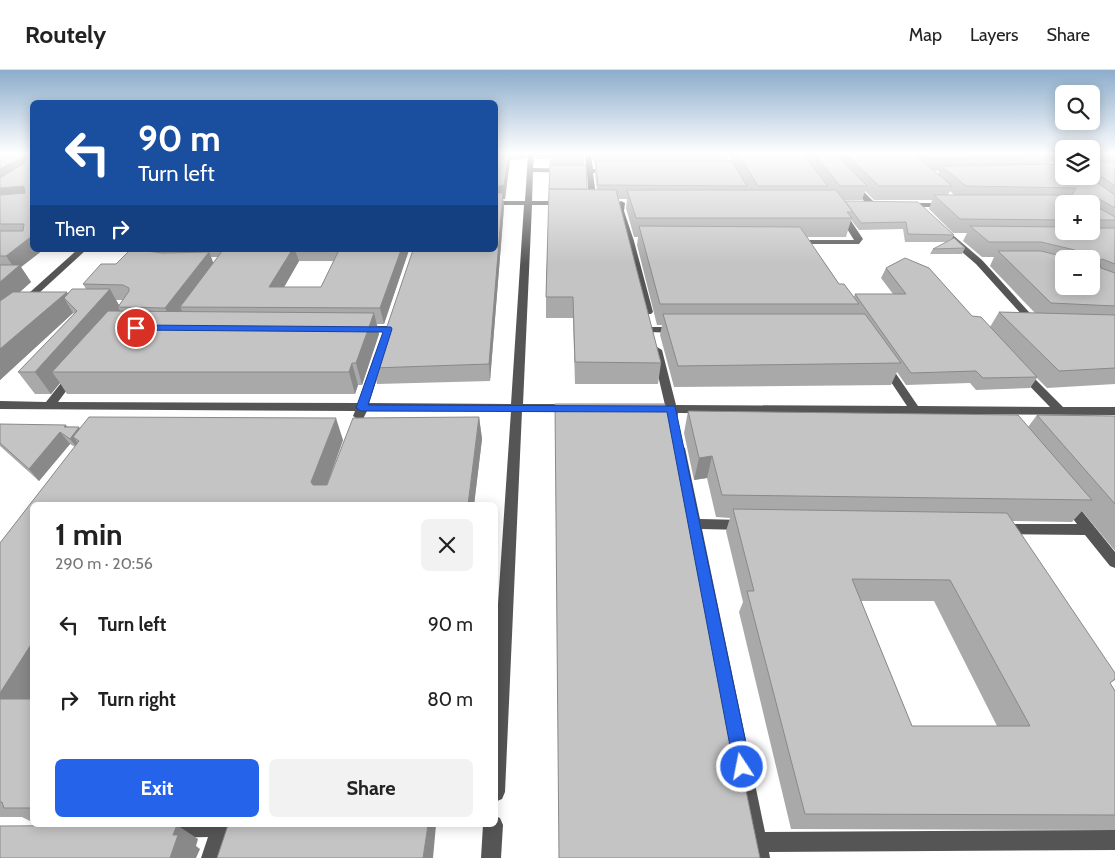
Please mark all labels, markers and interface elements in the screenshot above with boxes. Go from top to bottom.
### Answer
text: Routely [25,20,106,49]
text: Map [909,24,942,46]
text: Layers [970,24,1019,46]
text: Share [1047,24,1090,46]
map controls [1055,85,1100,295]
button: search [1055,85,1100,130]
text: 90 m [138,117,221,160]
icon: left [55,120,120,185]
button: layers [1055,140,1100,185]
text: Turn left [138,160,215,187]
button: + [1055,195,1100,240]
icon: right [106,215,134,243]
text: Then [55,218,96,241]
button: − [1055,250,1100,295]
pin [115,307,157,349]
icon: arrive [122,314,150,342]
text: 1 min [55,516,123,553]
button: close [421,519,473,571]
text: 290 m · 20:56 [55,554,153,573]
icon: left [55,611,83,639]
text: Turn left [98,613,166,636]
text: 90 m [428,613,473,636]
icon: right [55,686,83,714]
text: Turn right [98,688,176,711]
text: 80 m [427,688,473,711]
position arrow [715,740,767,792]
button: Exit [55,759,259,817]
button: Share [269,759,473,817]

